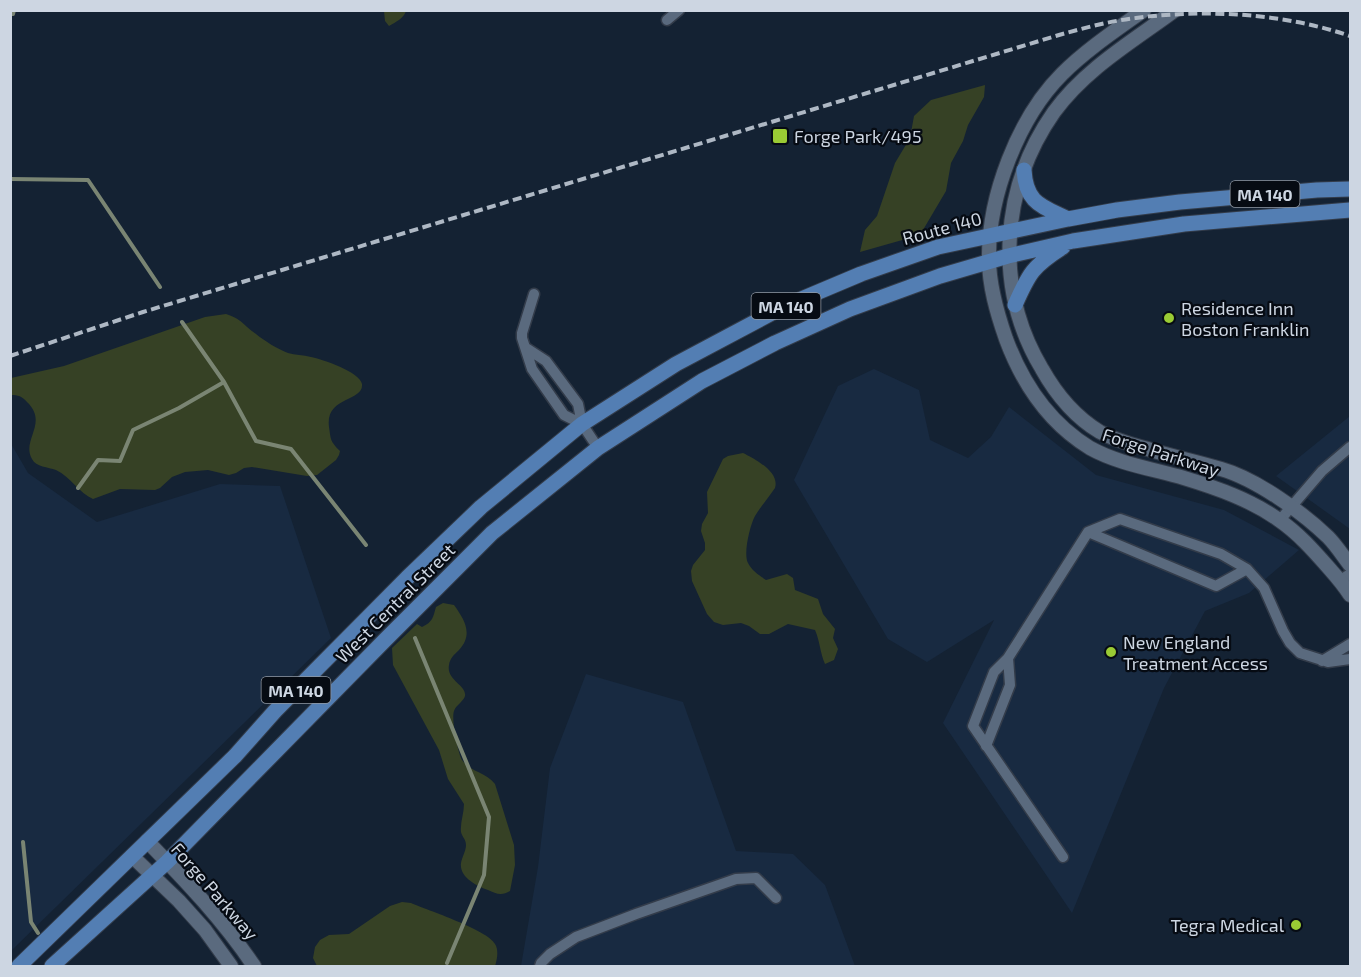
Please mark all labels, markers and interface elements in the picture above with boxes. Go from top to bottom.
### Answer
place label: Forge Park/495 [794,125,922,147]
marker: Forge Park/495 [771,127,789,145]
road number: MA 140 [1230,181,1300,207]
street label: Route 140 [900,207,984,249]
road number: MA 140 [752,293,820,319]
place label: Residence Inn Boston Franklin [1181,297,1309,340]
marker: Residence Inn Boston Franklin [1162,311,1176,325]
street label: Forge Parkway [1100,423,1223,481]
street label: West Central Street [331,539,459,667]
place label: New England Treatment Access [1123,631,1268,674]
marker: New England Treatment Access [1104,645,1118,659]
road number: MA 140 [262,677,330,703]
street label: Forge Parkway [167,838,263,944]
place label: Tegra Medical [1170,914,1285,936]
marker: Tegra Medical [1289,918,1303,932]

